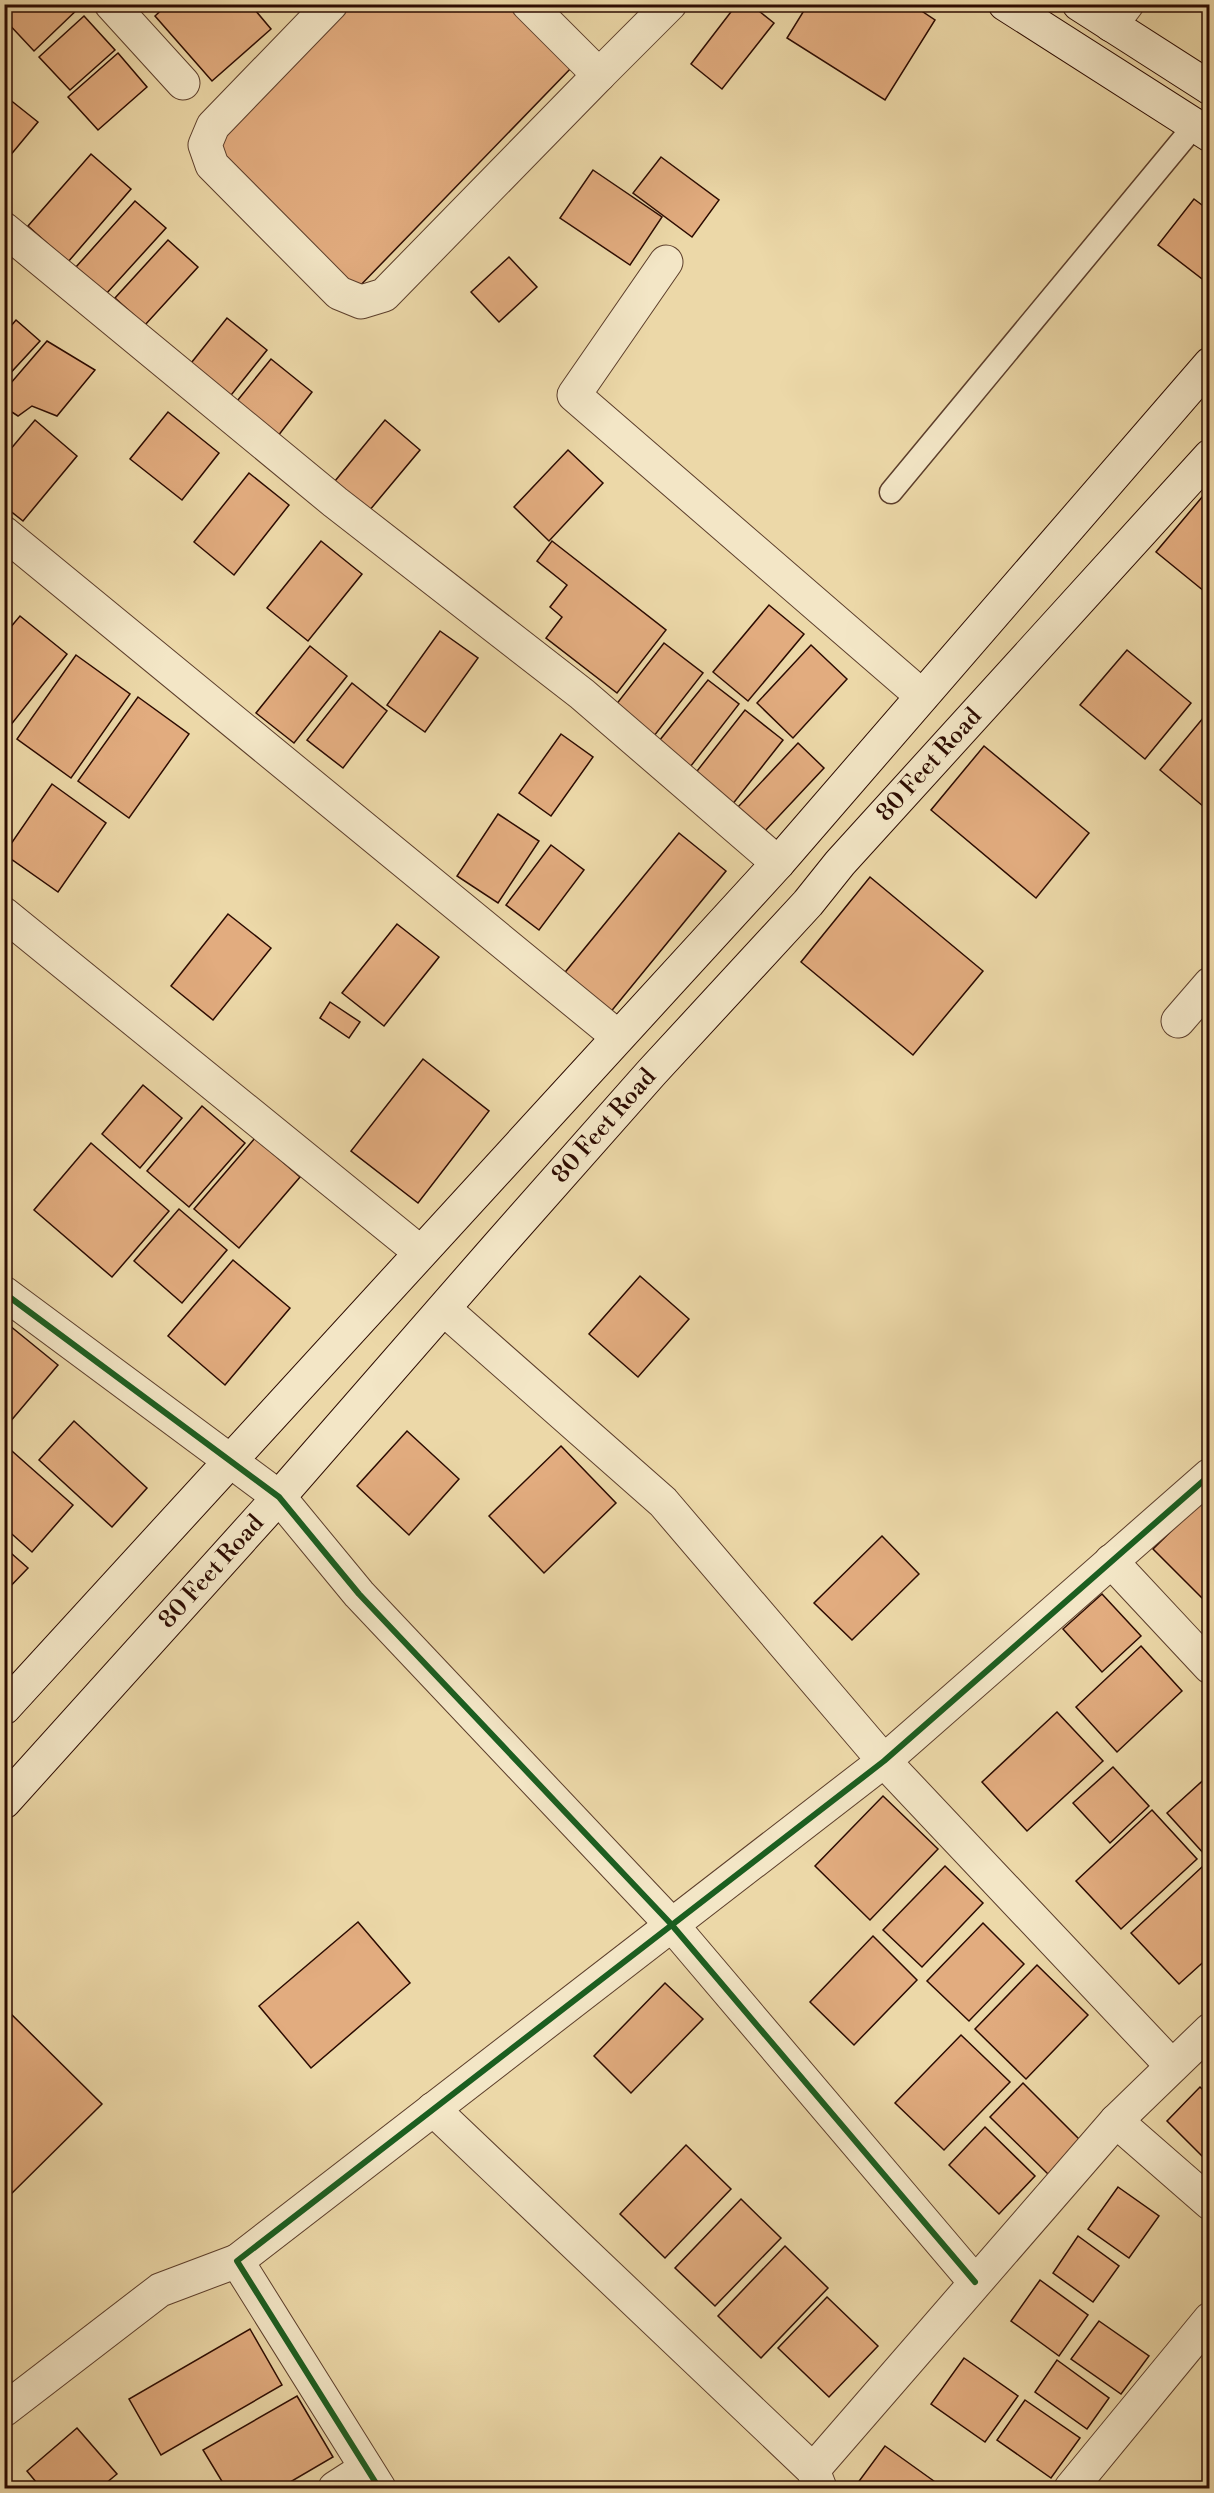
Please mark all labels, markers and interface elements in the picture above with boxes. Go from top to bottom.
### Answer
street label: 80 Feet Road [870,702,989,828]
street label: 80 Feet Road [546,1062,663,1190]
street label: 80 Feet Road [153,1508,271,1635]

